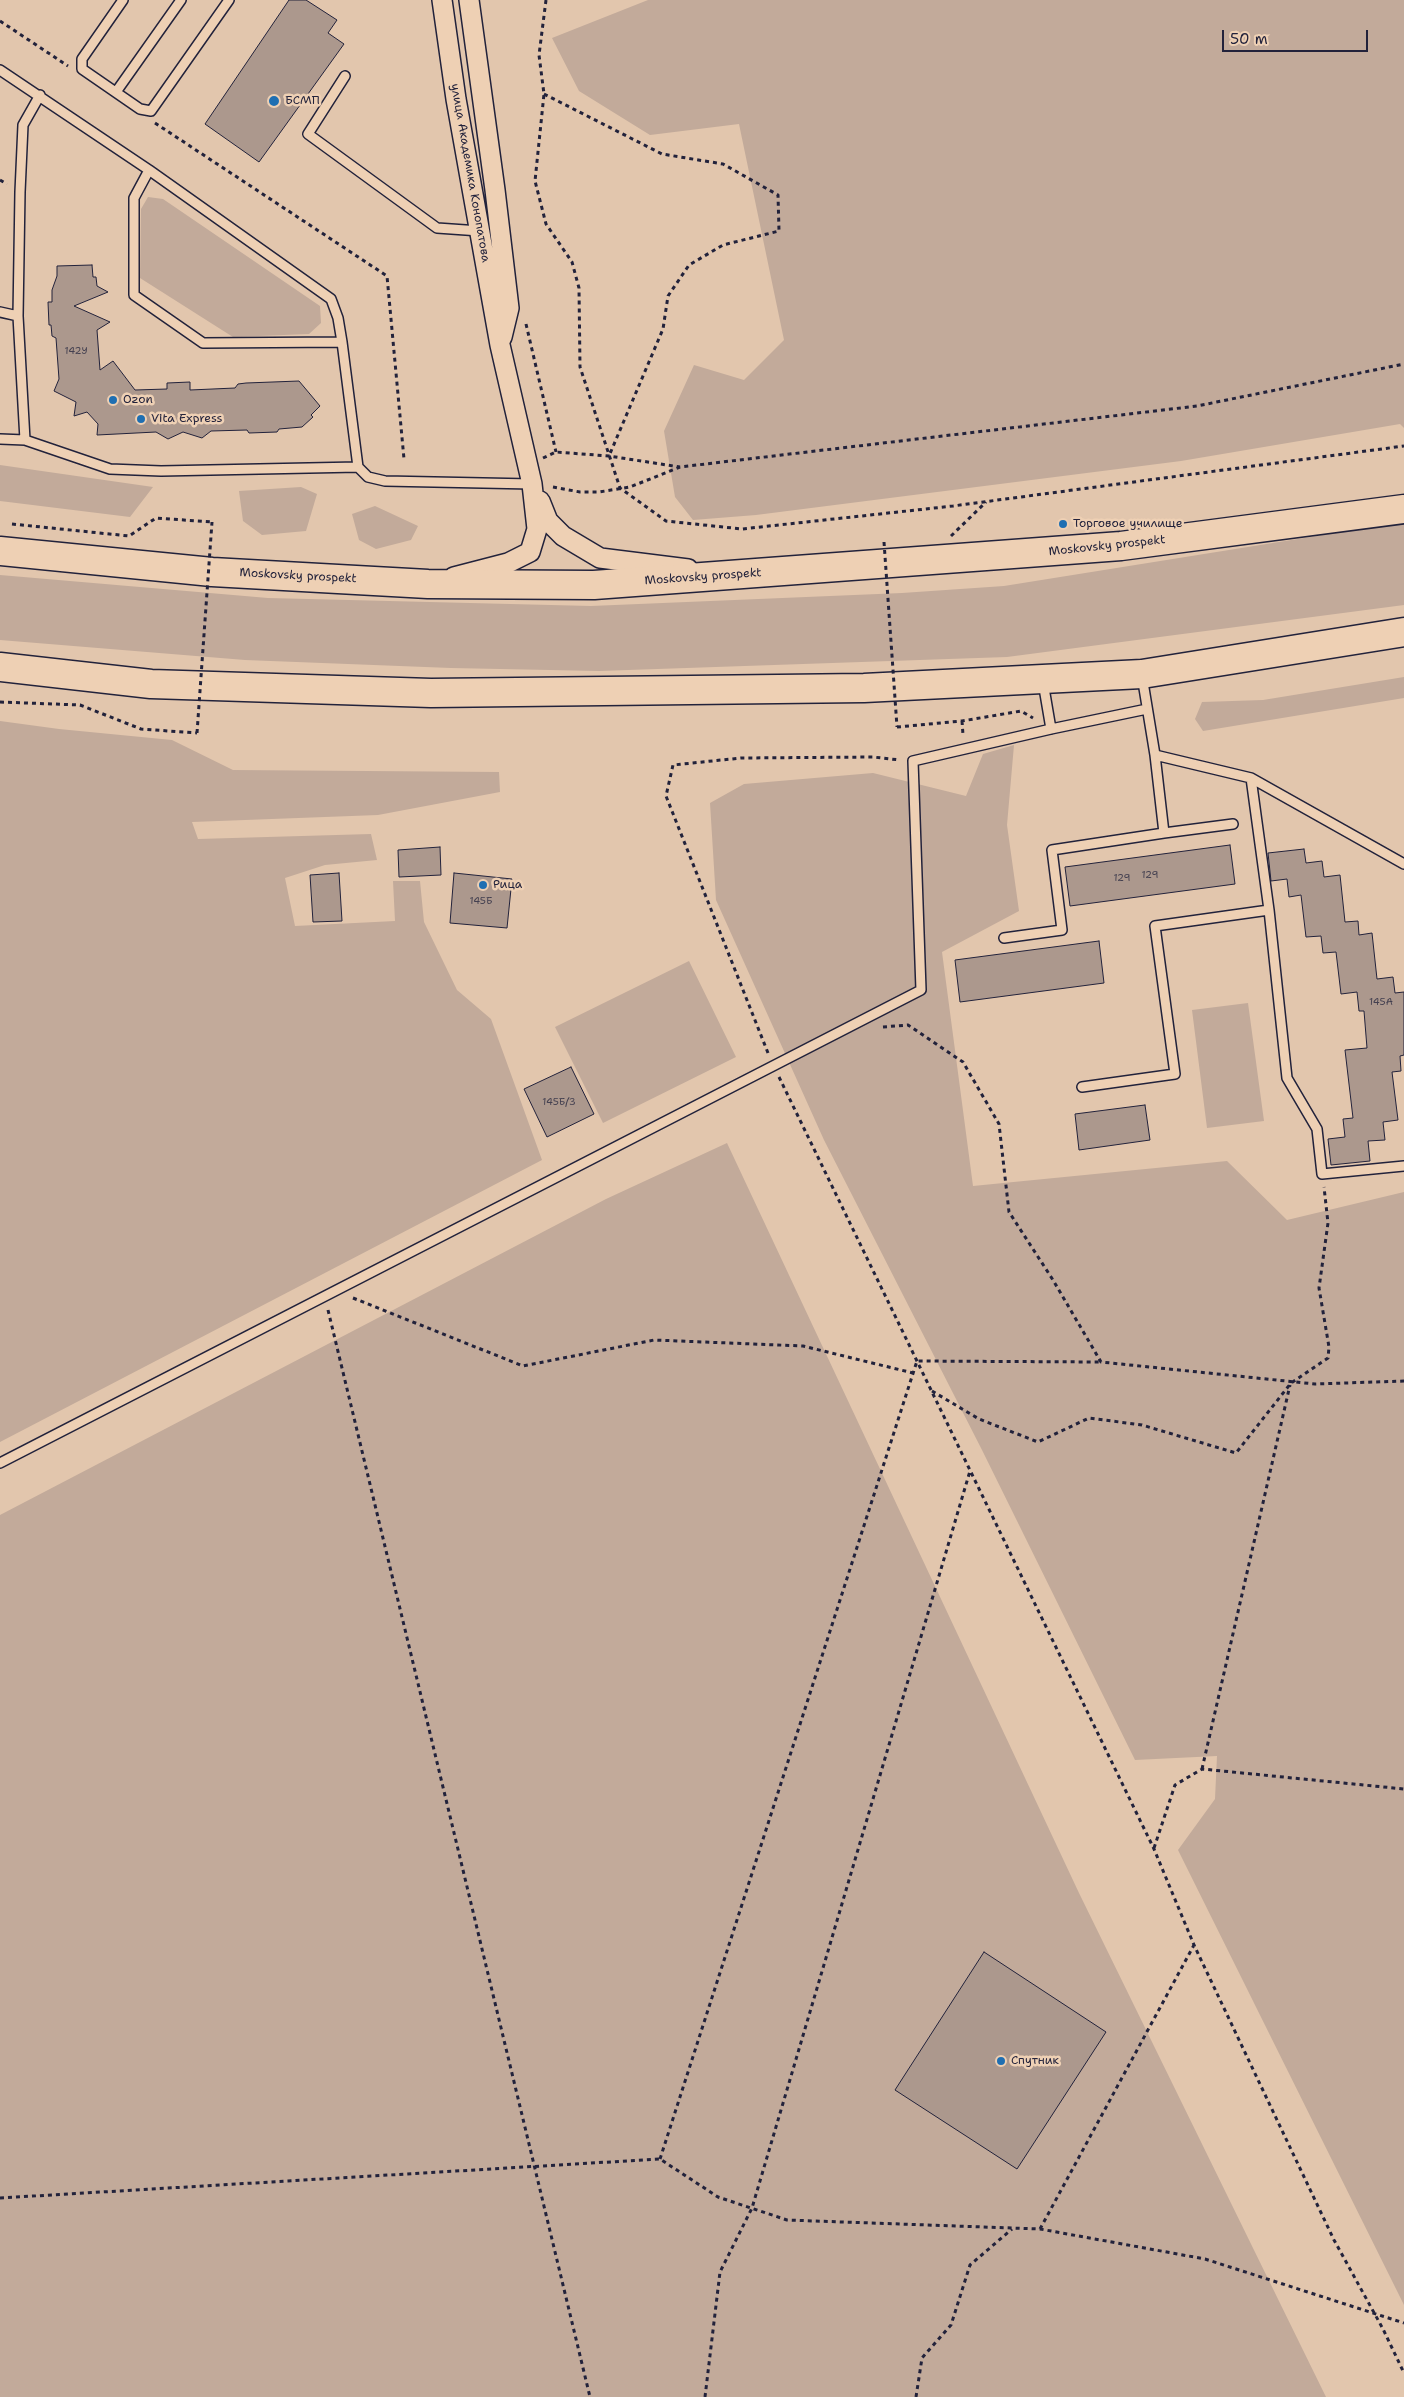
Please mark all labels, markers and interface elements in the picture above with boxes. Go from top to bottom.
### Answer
scale bar [1224,20,1370,52]
text: 50 m [1230,29,1268,49]
street label: улица Академика Конопатова [447,82,493,264]
marker: БСМП [267,94,281,108]
place label: БСМП [285,94,320,108]
house number: 142У [64,345,88,357]
place label: Ozon [123,393,153,407]
marker: Ozon [107,394,119,406]
place label: Vita Express [151,412,223,426]
marker: Vita Express [135,413,147,425]
place label: Торговое училище [1073,517,1183,531]
marker: Торговое училище [1057,518,1069,530]
street label: Moskovsky prospekt [1048,533,1166,559]
street label: Moskovsky prospekt [239,566,357,586]
street label: Moskovsky prospekt [644,566,762,588]
house number: 129 [1141,869,1159,881]
house number: 129 [1113,872,1131,884]
place label: Рица [493,878,522,892]
marker: Рица [477,879,489,891]
house number: 145Б [469,895,493,907]
house number: 145А [1369,996,1393,1008]
house number: 145Б/3 [542,1096,576,1108]
place label: Спутник [1011,2054,1059,2068]
marker: Спутник [995,2055,1007,2067]

